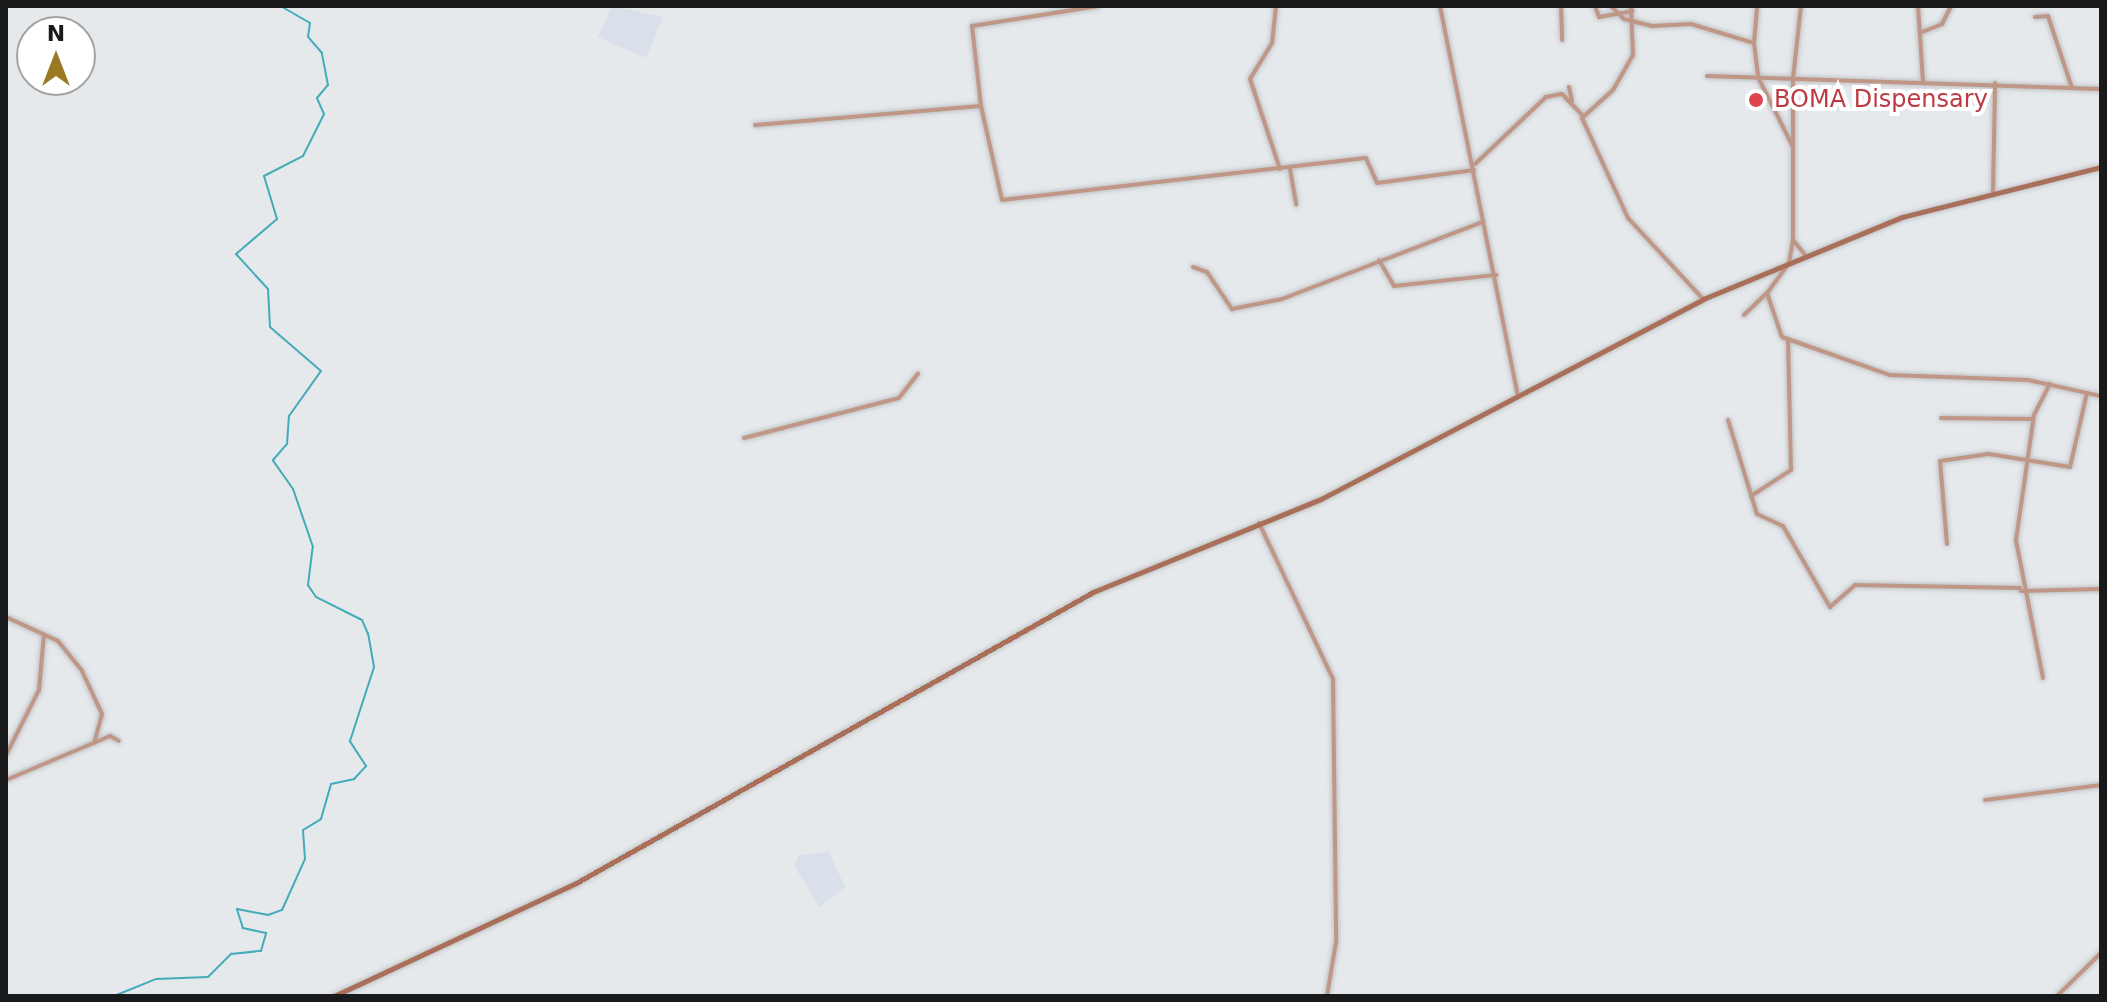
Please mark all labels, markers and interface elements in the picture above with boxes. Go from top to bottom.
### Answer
north arrow [16,16,96,96]
text: N [47,21,65,46]
place label: BOMA Dispensary [1774,86,1988,114]
marker: BOMA Dispensary [1745,89,1767,111]

